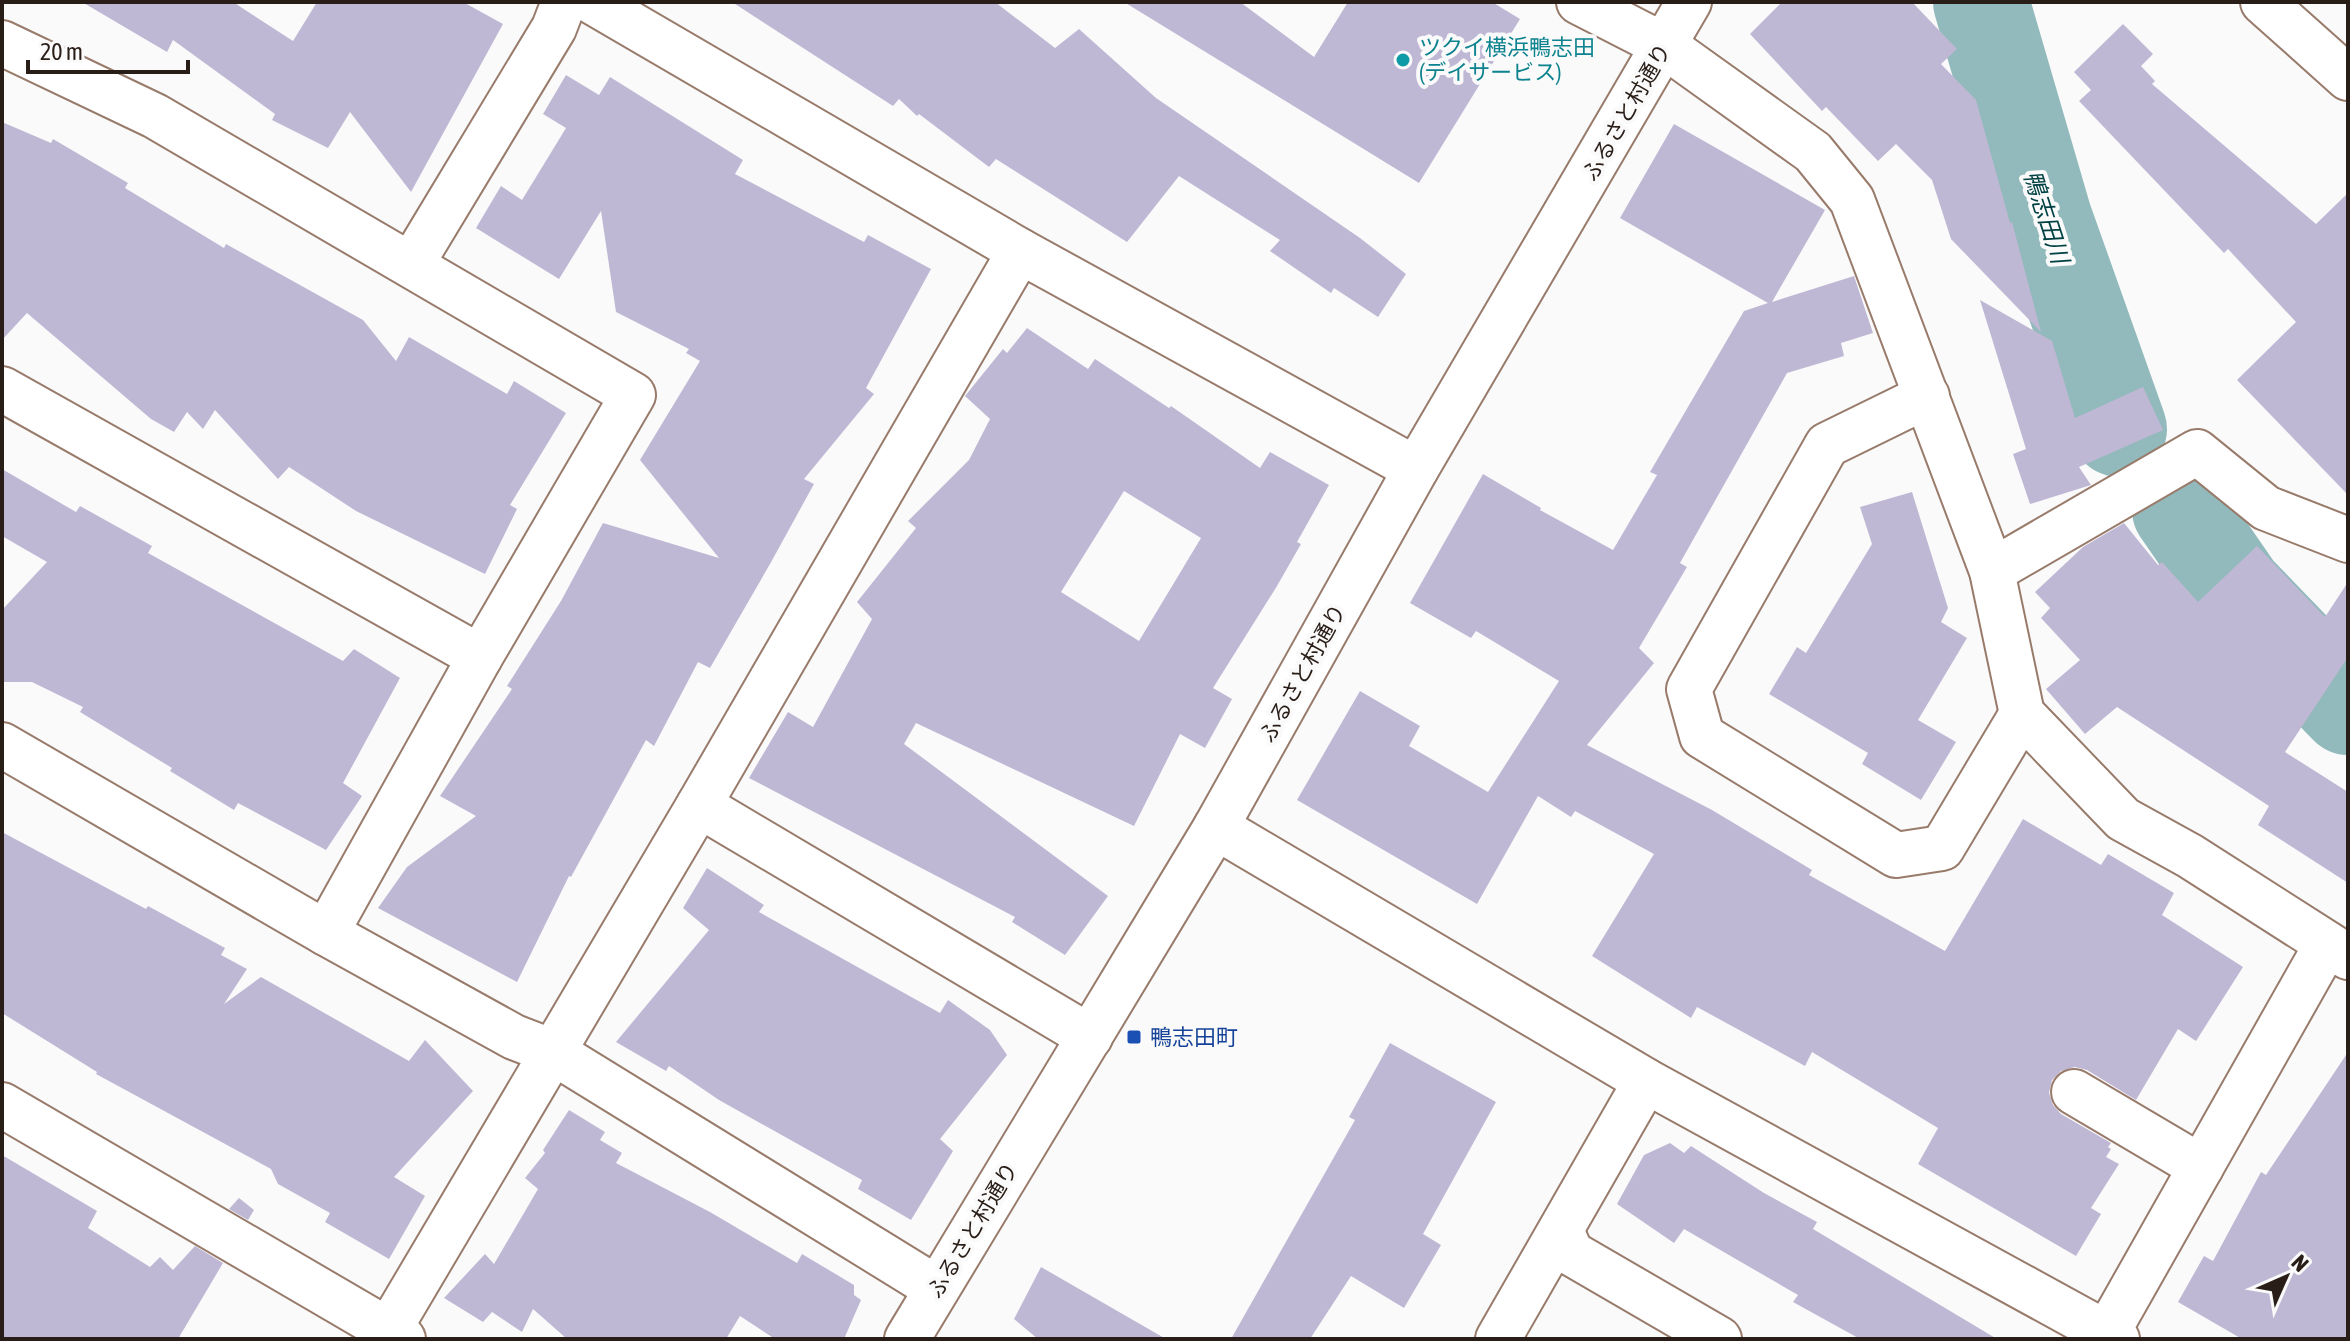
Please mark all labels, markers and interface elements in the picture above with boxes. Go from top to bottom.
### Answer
scale bar [28,24,188,74]
place label: ツクイ横浜鴨志田 (デイサービス) [1419,34,1595,85]
text: 20 m [40,38,83,65]
street label: ふるさと村通り [1576,39,1676,185]
marker: ツクイ横浜鴨志田 (デイサービス) [1394,51,1412,69]
water label: 鴨志田川 [2019,167,2075,270]
street label: ふるさと村通り [1253,599,1351,747]
place label: 鴨志田町 [1150,1024,1238,1050]
marker: 鴨志田町 [1125,1028,1143,1046]
street label: ふるさと村通り [921,1157,1023,1303]
north arrow [2246,1237,2326,1317]
text: N [2286,1249,2314,1277]

